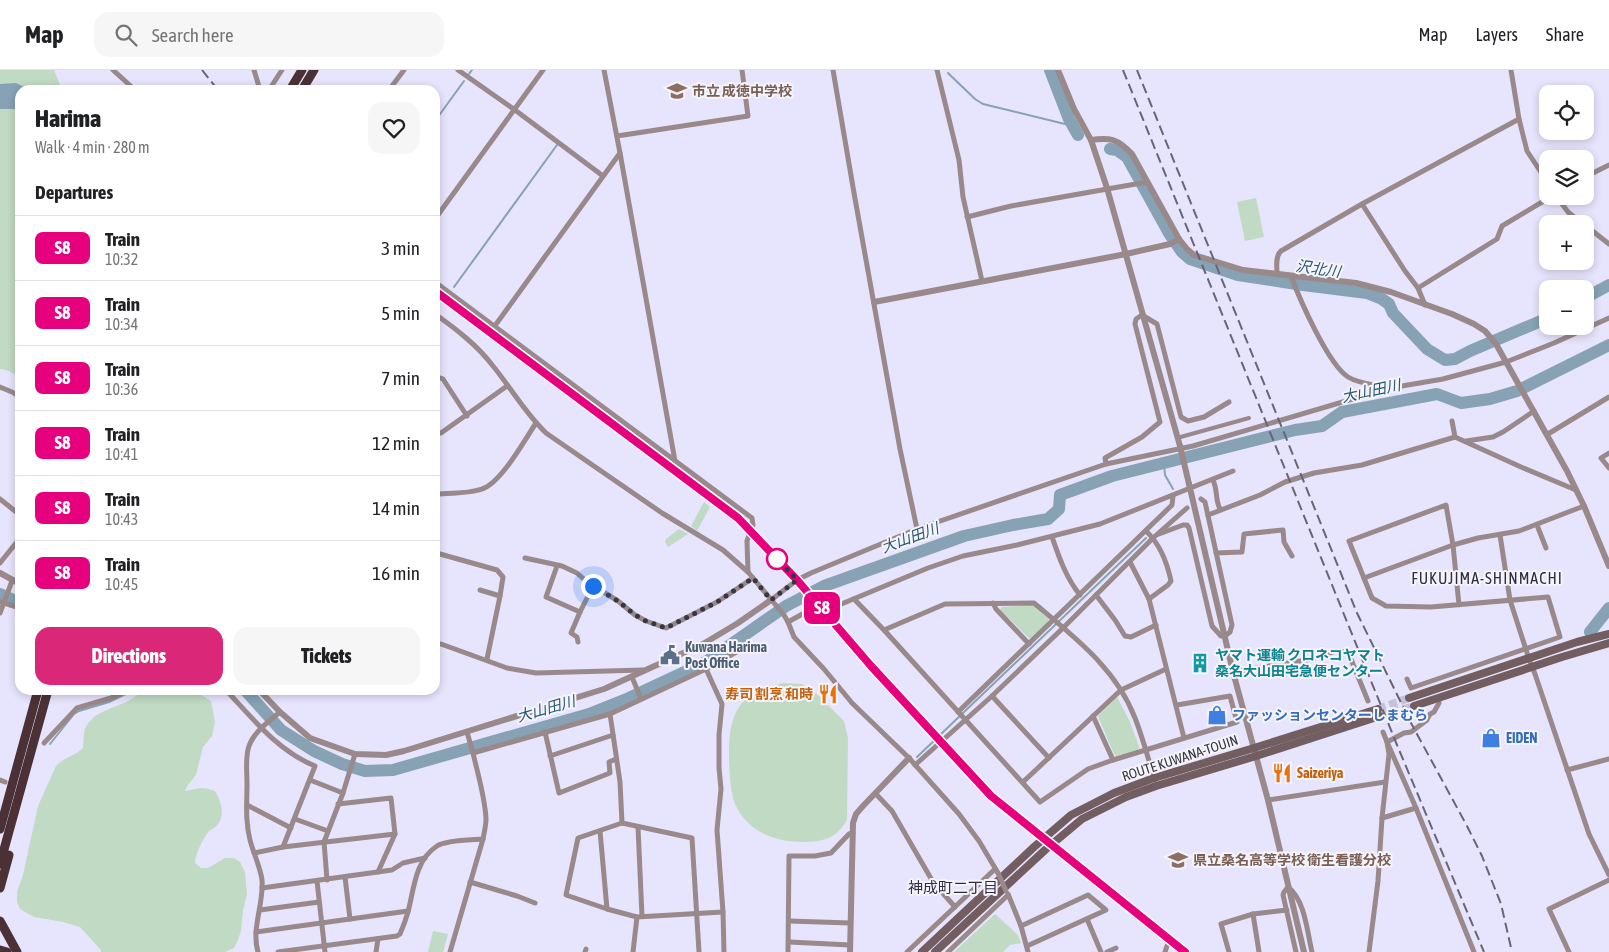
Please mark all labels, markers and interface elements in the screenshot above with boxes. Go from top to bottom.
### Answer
search box [94,12,444,57]
text: Map [25,21,64,48]
icon: search [112,21,140,49]
text: Search here [152,24,234,46]
text: Map [1418,24,1447,45]
text: Layers [1475,24,1518,45]
text: Share [1546,24,1584,45]
school or university icon: 市立 成徳中学校 [666,80,688,102]
place label: 市立 成徳中学校 [692,83,792,99]
map controls [1539,85,1594,335]
button: locate [1539,85,1594,140]
button: heart [368,102,420,154]
text: Harima [35,105,101,132]
text: Walk · 4 min · 280 m [35,138,149,156]
button: layers [1539,150,1594,205]
text: Departures [35,181,113,203]
button: + [1539,215,1594,270]
text: Train [105,228,140,250]
text: S8 [54,237,71,258]
text: 3 min [381,237,420,259]
text: 10:32 [105,250,138,268]
water label: 沢北川 [1295,257,1344,280]
button: − [1539,280,1594,335]
text: Train [105,293,140,315]
text: S8 [54,302,71,323]
text: 5 min [381,302,420,324]
text: 10:34 [105,315,138,333]
text: Train [105,358,140,380]
text: S8 [54,367,71,388]
text: 7 min [381,367,420,389]
water label: 大山田川 [1340,376,1404,405]
text: 10:36 [105,380,138,398]
text: Train [105,423,140,445]
text: S8 [54,432,71,453]
text: 12 min [372,432,420,454]
text: 10:41 [105,445,138,463]
text: Train [105,488,140,510]
text: S8 [54,497,71,518]
text: 14 min [372,497,420,519]
text: 10:43 [105,510,138,528]
water label: 大山田川 [879,519,943,556]
unlabelled marker [766,548,788,570]
text: Train [105,553,140,575]
text: S8 [54,562,71,583]
text: 16 min [372,562,420,584]
district label: FUKUJIMA-SHINMACHI [1411,569,1563,587]
your location [581,574,606,599]
text: 10:45 [105,575,138,593]
line badge: S8 [800,592,844,624]
text: S8 [814,597,830,618]
button: Directions [35,627,223,685]
button: Tickets [233,627,420,685]
place label: Kuwana Harima Post Office [685,639,768,671]
public building icon: Kuwana Harima Post Office [659,644,681,666]
place label: ヤマト運輸 クロネコヤマト 桑名大山田宅急便センター [1215,647,1385,679]
building icon: ヤマト運輸 クロネコヤマト 桑名大山田宅急便センター [1189,652,1211,674]
restaurant icon: 寿司 割烹 和時 [817,683,839,705]
place label: 寿司 割烹 和時 [725,686,813,702]
water label: 大山田川 [515,692,579,725]
shop icon: ファッションセンターしまむら [1206,704,1228,726]
place label: ファッションセンターしまむら [1232,707,1428,723]
shop icon: EIDEN [1480,727,1502,749]
place label: EIDEN [1506,730,1538,746]
street label: ROUTE KUWANA-TOUIN [1120,732,1240,784]
restaurant icon: Saizeriya [1271,762,1293,784]
place label: Saizeriya [1297,765,1344,781]
school or university icon: 県立桑名高等学校 衛生看護分校 [1167,849,1189,871]
place label: 県立桑名高等学校 衛生看護分校 [1193,852,1391,868]
district label: 神成町二丁目 [908,879,998,896]

